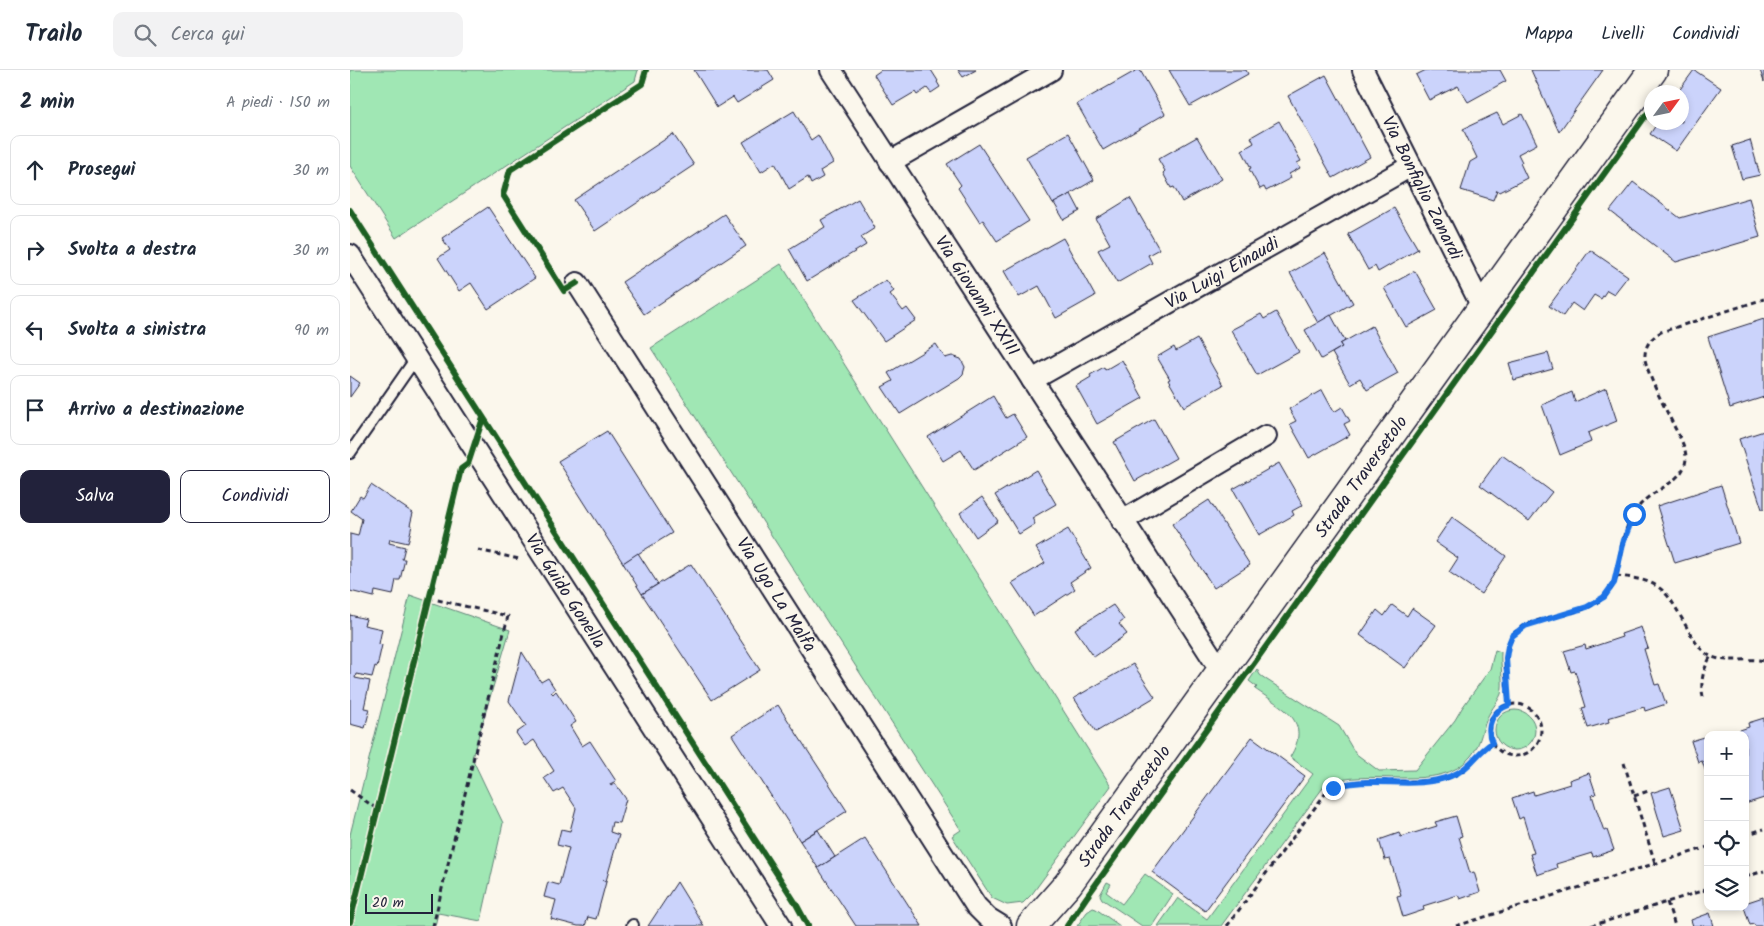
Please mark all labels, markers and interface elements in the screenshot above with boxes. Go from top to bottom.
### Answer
search box [113,12,463,57]
text: Trailo [25,15,83,54]
text: Cerca qui [171,20,244,50]
text: Mappa [1525,20,1573,49]
text: Livelli [1601,20,1644,49]
text: Condividi [1672,20,1739,49]
icon: search [131,21,159,49]
north arrow [1644,85,1689,130]
text: 2 min [20,86,75,119]
text: A piedi · 150 m [226,90,330,115]
street label: Via Bonfiglio Zanardi [1373,112,1470,266]
text: Prosegui [68,155,135,185]
icon: ahead [21,156,49,184]
text: 30 m [293,158,329,183]
street label: Via Giovanni XXIII [926,230,1026,363]
street label: Via Luigi Einaudi [1160,230,1286,318]
text: Svolta a destra [68,235,196,265]
icon: right [21,236,49,264]
text: 30 m [293,238,329,263]
text: Svolta a sinistra [68,315,206,345]
icon: left [21,316,49,344]
text: 90 m [294,318,329,343]
text: Arrivo a destinazione [68,395,244,425]
icon: arrive [21,396,49,424]
street label: Strada Traversetolo [1308,410,1416,544]
button: Salva [20,470,170,523]
button: Condividi [180,470,330,523]
route start [1623,503,1646,526]
street label: Via Guido Gonella [516,528,612,655]
street label: Via Ugo La Malfa [727,532,823,659]
map controls [1704,731,1749,911]
button: + [1704,731,1749,776]
street label: Strada Traversetolo [1071,740,1179,874]
button: − [1704,776,1749,821]
route end [1322,777,1345,800]
button: locate [1704,821,1749,866]
button: layers [1704,866,1749,911]
scale bar [365,891,432,914]
text: 20 m [372,892,404,914]

